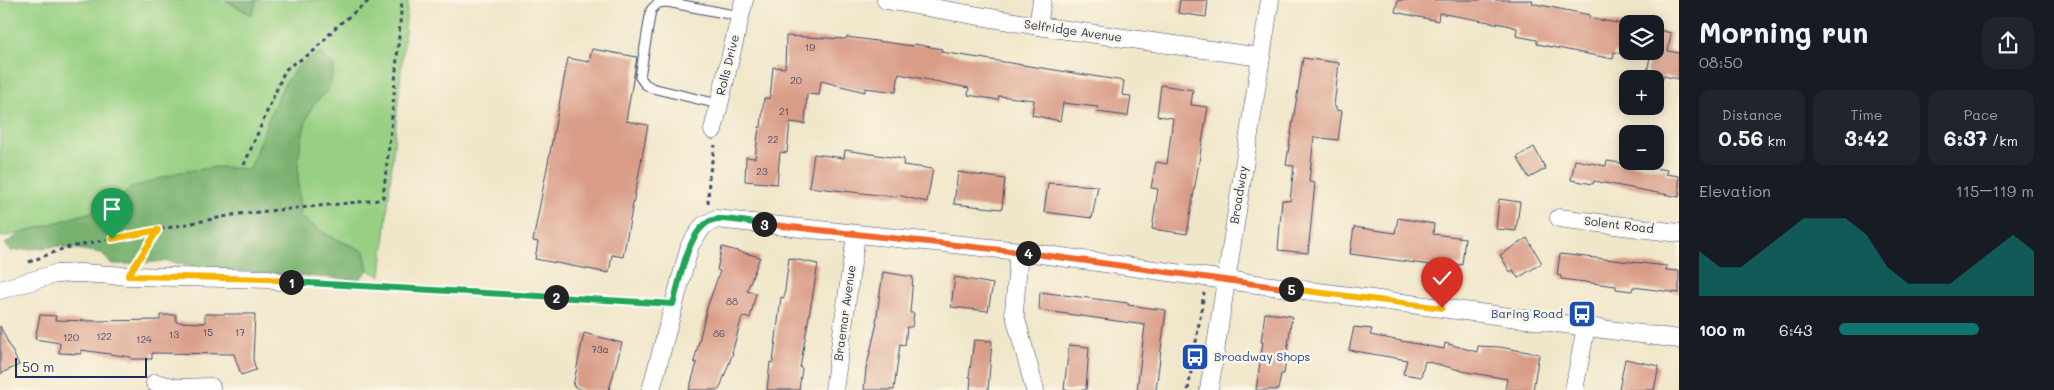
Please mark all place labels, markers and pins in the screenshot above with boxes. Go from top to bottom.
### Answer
pin [91,188,133,239]
pin: 3 [752,212,776,236]
pin: 4 [1016,240,1040,266]
pin [1421,257,1463,308]
pin: 1 [278,270,304,294]
pin: 5 [1278,276,1304,302]
pin: 2 [544,284,568,310]
bus stop icon: Baring Road [1567,299,1597,329]
place label: Baring Road [1491,305,1563,321]
bus stop icon: Broadway Shops [1180,342,1210,372]
place label: Broadway Shops [1214,348,1311,364]

